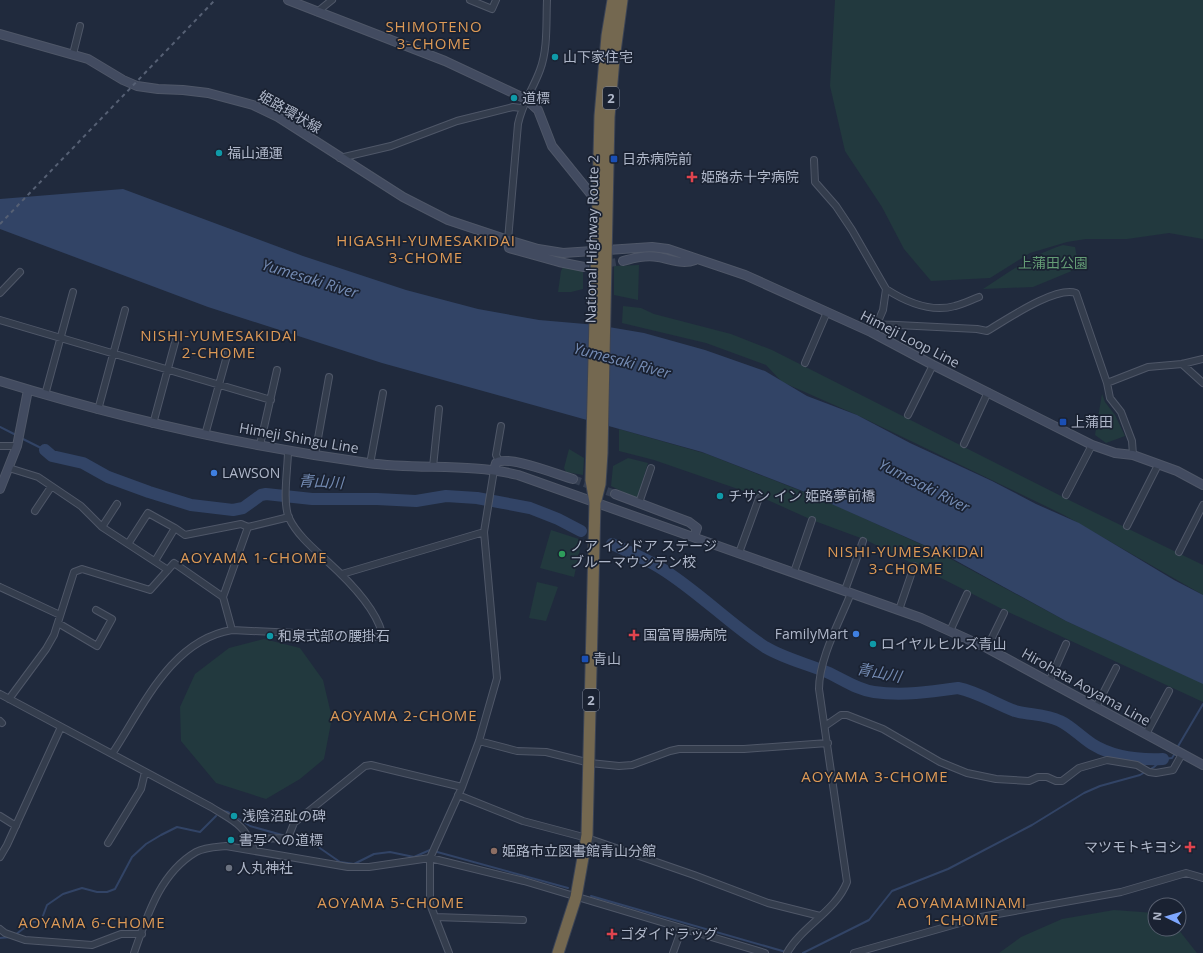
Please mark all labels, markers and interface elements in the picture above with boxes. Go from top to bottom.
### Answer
district label: SHIMOTENO 3-CHOME [385,16,483,53]
place label: 山下家住宅 [563,47,633,66]
marker: 山下家住宅 [550,52,560,62]
street label: 姫路環状線 [255,86,325,137]
road number: 2 [603,87,619,109]
place label: 道標 [522,88,550,107]
marker: 道標 [509,93,519,103]
place label: 福山通運 [227,143,283,162]
marker: 福山通運 [214,148,224,158]
place label: 日赤病院前 [622,149,692,168]
marker: 日赤病院前 [609,154,619,164]
street label: National Highway Route 2 [581,155,602,323]
place label: 姫路赤十字病院 [701,167,799,186]
marker: 姫路赤十字病院 [686,171,698,183]
district label: HIGASHI-YUMESAKIDAI 3-CHOME [336,230,516,267]
park label: 上蒲田公園 [1018,253,1088,272]
water label: Yumesaki River [260,254,362,302]
street label: Himeji Loop Line [857,305,963,372]
district label: NISHI-YUMESAKIDAI 2-CHOME [140,325,298,362]
water label: Yumesaki River [572,338,674,383]
place label: 上蒲田 [1071,412,1113,431]
marker: 上蒲田 [1058,417,1068,427]
street label: Himeji Shingu Line [238,418,360,457]
water label: Yumesaki River [876,454,974,517]
place label: LAWSON [222,463,280,482]
marker: LAWSON [209,468,219,478]
water label: 青山川 [298,470,346,492]
place label: チサン イン 姫路夢前橋 [728,486,875,505]
marker: チサン イン 姫路夢前橋 [715,491,725,501]
place label: ノア インドア ステージ ブルーマウンテン校 [570,536,717,571]
district label: NISHI-YUMESAKIDAI 3-CHOME [827,541,985,578]
district label: AOYAMA 1-CHOME [180,547,328,567]
marker: ノア インドア ステージ ブルーマウンテン校 [557,549,567,559]
place label: FamilyMart [775,624,848,643]
place label: 国富胃腸病院 [643,625,727,644]
place label: 和泉式部の腰掛石 [278,626,390,645]
marker: 国富胃腸病院 [628,629,640,641]
marker: FamilyMart [851,629,861,639]
marker: 和泉式部の腰掛石 [265,631,275,641]
place label: ロイヤルヒルズ青山 [881,634,1007,653]
marker: ロイヤルヒルズ青山 [868,639,878,649]
street label: Hirohata Aoyama Line [1018,643,1154,730]
place label: 青山 [593,649,621,668]
marker: 青山 [580,654,590,664]
water label: 青山川 [855,658,905,687]
road number: 2 [583,689,599,711]
district label: AOYAMA 2-CHOME [330,705,478,725]
district label: AOYAMA 3-CHOME [801,766,949,786]
place label: 浅陰沼趾の碑 [242,806,326,825]
marker: 浅陰沼趾の碑 [229,811,239,821]
place label: 書写への道標 [239,830,323,849]
marker: 書写への道標 [226,835,236,845]
place label: マツモトキヨシ [1084,837,1182,856]
place label: 姫路市立図書館青山分館 [502,841,656,860]
marker: マツモトキヨシ [1185,842,1195,852]
marker: 姫路市立図書館青山分館 [489,846,499,856]
place label: 人丸神社 [237,858,293,877]
marker: 人丸神社 [224,863,234,873]
district label: AOYAMA 5-CHOME [317,892,465,912]
district label: AOYAMAMINAMI 1-CHOME [897,892,1027,929]
north arrow [1147,897,1187,937]
text: N [1149,911,1164,921]
district label: AOYAMA 6-CHOME [18,912,166,932]
place label: ゴダイドラッグ [620,924,718,943]
marker: ゴダイドラッグ [607,929,617,939]

